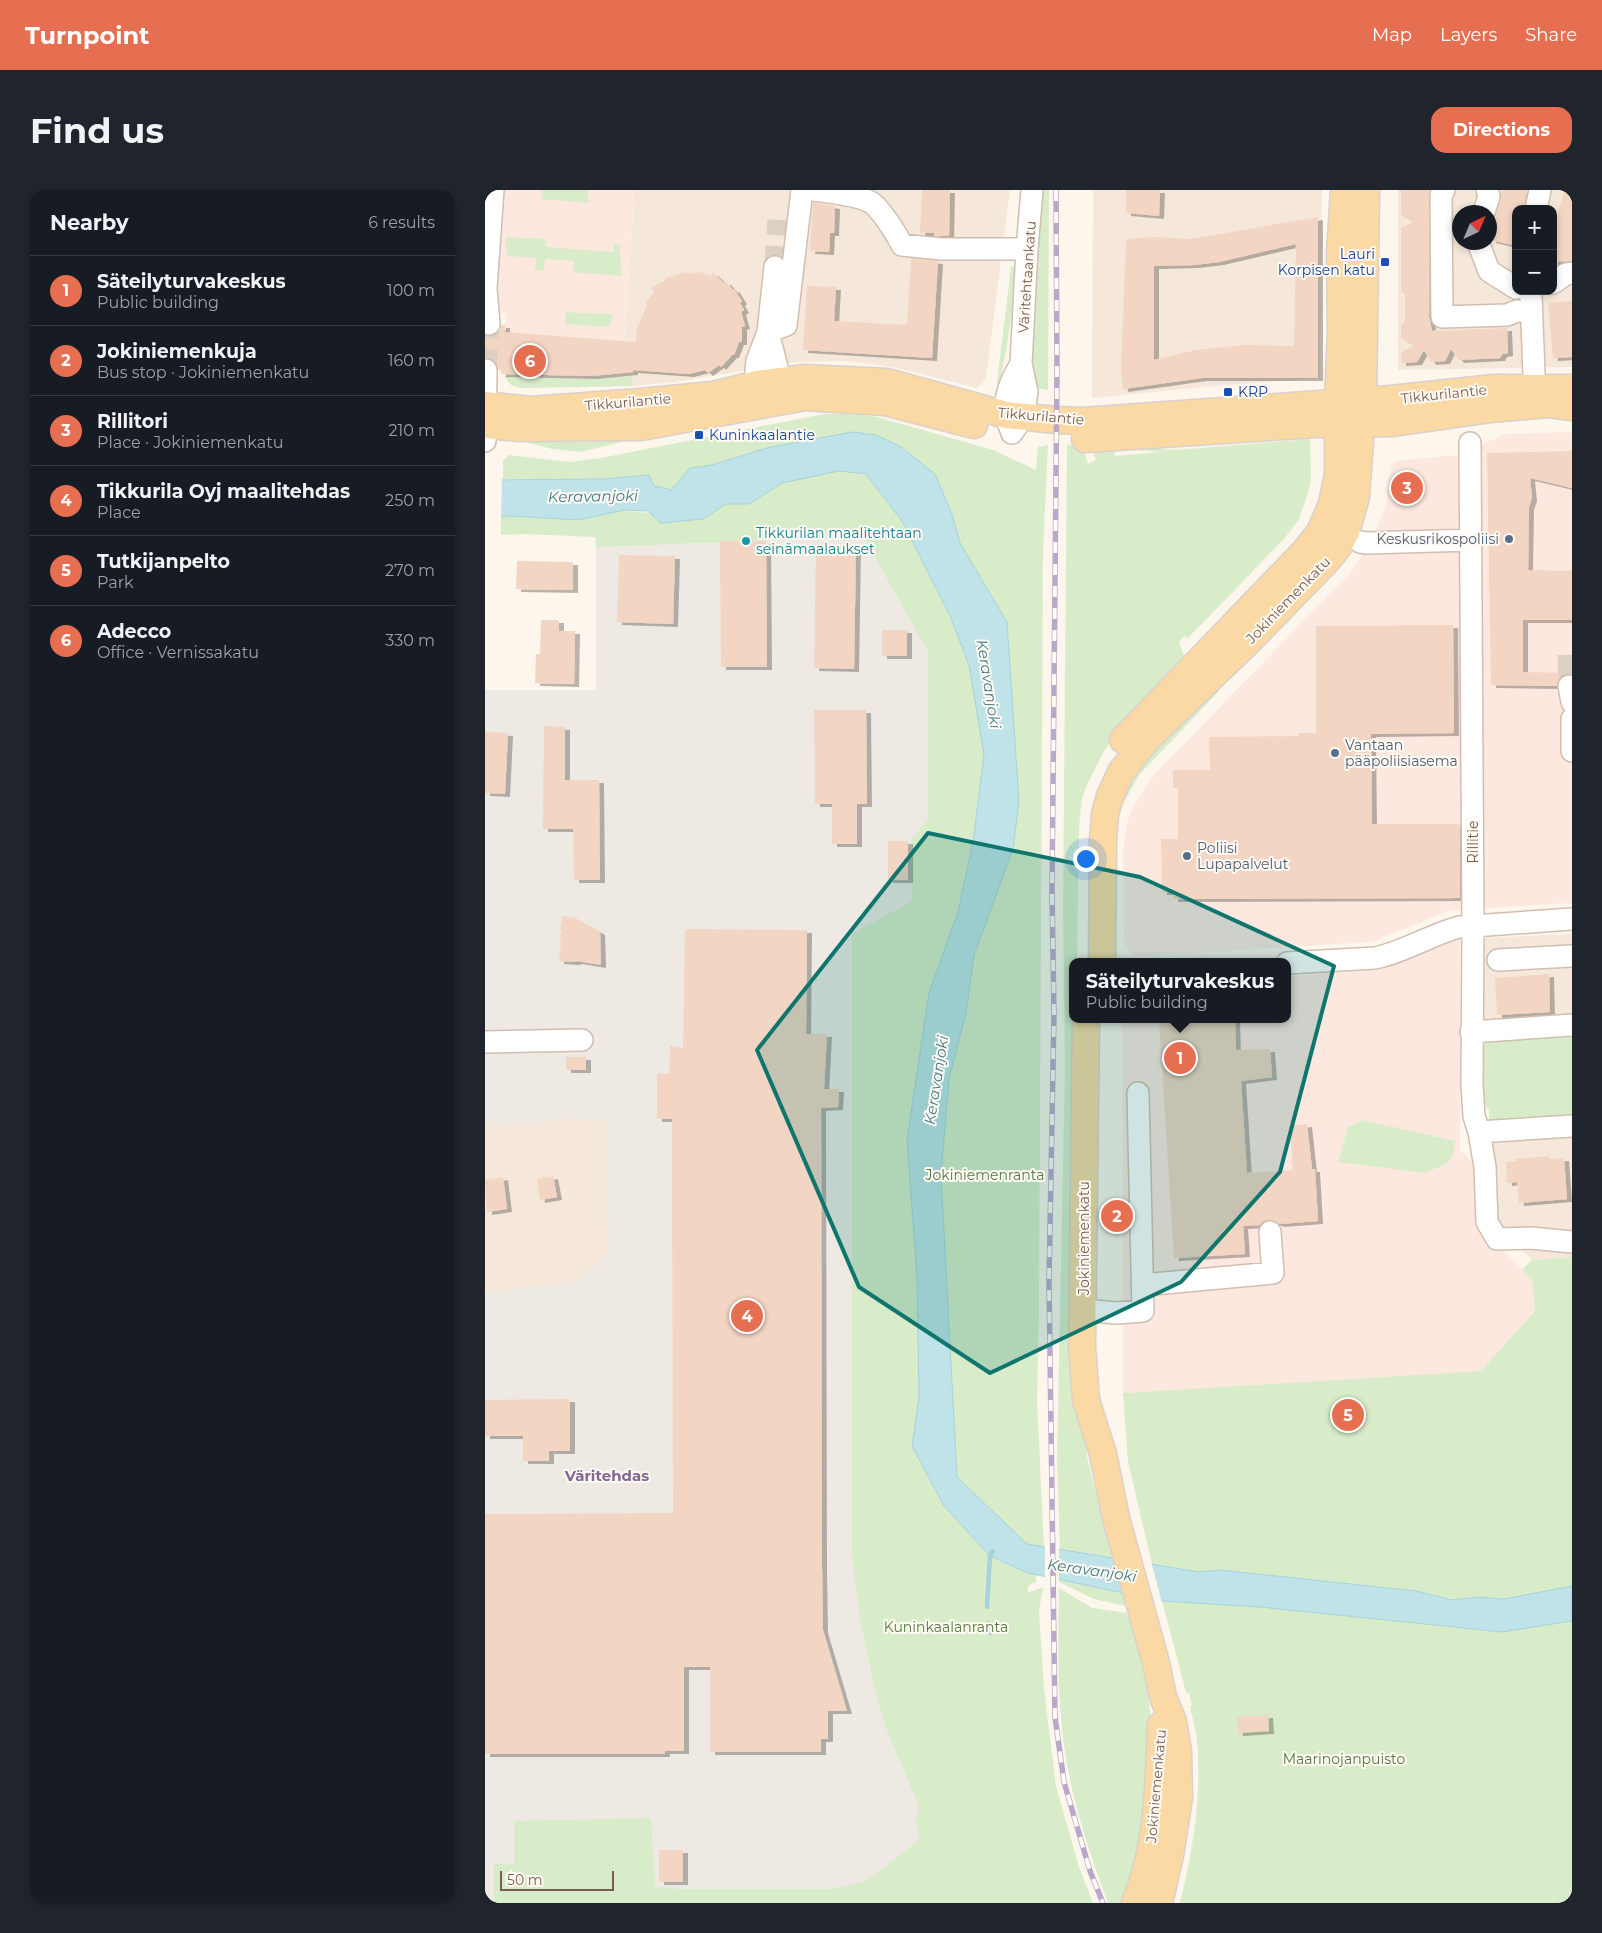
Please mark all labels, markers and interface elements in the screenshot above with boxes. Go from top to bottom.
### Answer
text: Turnpoint [25,21,149,50]
text: Map [1372,24,1412,46]
text: Layers [1440,24,1497,46]
text: Share [1525,24,1577,46]
button: Directions [1431,107,1572,153]
text: Find us [30,109,164,152]
north arrow [1452,205,1497,250]
map controls [1512,205,1557,295]
button: + [1512,205,1557,250]
text: Nearby [50,210,129,235]
text: 6 results [368,213,435,232]
street label: Väritehtaankatu [1014,220,1040,334]
place label: Lauri Korpisen katu [1278,245,1375,279]
button: − [1512,250,1557,295]
marker: Lauri Korpisen katu [1379,256,1391,268]
text: Säteilyturvakeskus [97,270,286,293]
text: 1 [63,281,69,300]
text: 100 m [387,281,435,300]
text: Public building [97,293,219,312]
text: Jokiniemenkuja [97,340,257,363]
pin: 6 [514,342,546,380]
text: 2 [61,351,71,370]
text: 160 m [388,351,435,370]
text: Bus stop · Jokiniemenkatu [97,363,309,382]
street label: Tikkurilantie [1400,381,1488,407]
place label: KRP [1238,383,1268,401]
marker: KRP [1222,386,1234,398]
street label: Tikkurilantie [584,389,672,415]
street label: Tikkurilantie [997,403,1085,429]
text: Rillitori [97,410,168,433]
text: 3 [61,421,71,440]
text: 210 m [388,421,435,440]
place label: Kuninkaalantie [709,426,815,444]
marker: Kuninkaalantie [693,429,705,441]
text: Place · Jokiniemenkatu [97,433,283,452]
pin: 3 [1391,469,1423,507]
text: Tikkurila Oyj maalitehdas [97,480,350,503]
water label: Keravanjoki [548,486,639,506]
text: 4 [60,491,72,510]
text: 250 m [385,491,435,510]
text: Place [97,503,141,522]
place label: Tikkurilan maalitehtaan seinämaalaukset [756,524,922,558]
place label: Keskusrikospoliisi [1376,530,1499,548]
marker: Keskusrikospoliisi [1503,533,1515,545]
marker: Tikkurilan maalitehtaan seinämaalaukset [740,535,752,547]
text: Tutkijanpelto [97,550,230,573]
street label: Jokiniemenkatu [1241,553,1334,648]
text: 5 [61,561,71,580]
text: 270 m [385,561,435,580]
text: Park [97,573,134,592]
text: Adecco [97,620,171,643]
text: 6 [61,631,71,650]
text: 330 m [385,631,435,650]
water label: Keravanjoki [973,638,1006,731]
text: Office · Vernissakatu [97,643,259,662]
place label: Vantaan pääpoliisiasema [1345,736,1458,770]
marker: Vantaan pääpoliisiasema [1329,747,1341,759]
street label: Rillitie [1464,821,1482,863]
place label: Poliisi Lupapalvelut [1197,839,1289,873]
your location [1073,846,1099,872]
marker: Poliisi Lupapalvelut [1181,850,1193,862]
popup [1069,958,1291,1023]
text: Säteilyturvakeskus [1086,970,1274,993]
text: Public building [1086,993,1208,1012]
water label: Keravanjoki [920,1033,953,1126]
pin: 1 [1164,1039,1196,1077]
park label: Jokiniemenranta [925,1166,1044,1184]
street label: Jokiniemenkatu [1075,1181,1093,1296]
pin: 2 [1101,1197,1133,1235]
pin: 4 [731,1297,763,1335]
pin: 5 [1332,1396,1364,1434]
district label: Väritehdas [564,1466,649,1485]
water label: Keravanjoki [1046,1554,1139,1586]
park label: Kuninkaalanranta [884,1618,1008,1636]
street label: Jokiniemenkatu [1142,1728,1170,1845]
park label: Maarinojanpuisto [1283,1750,1406,1768]
scale bar [500,1868,614,1891]
text: 50 m [507,1871,543,1889]

